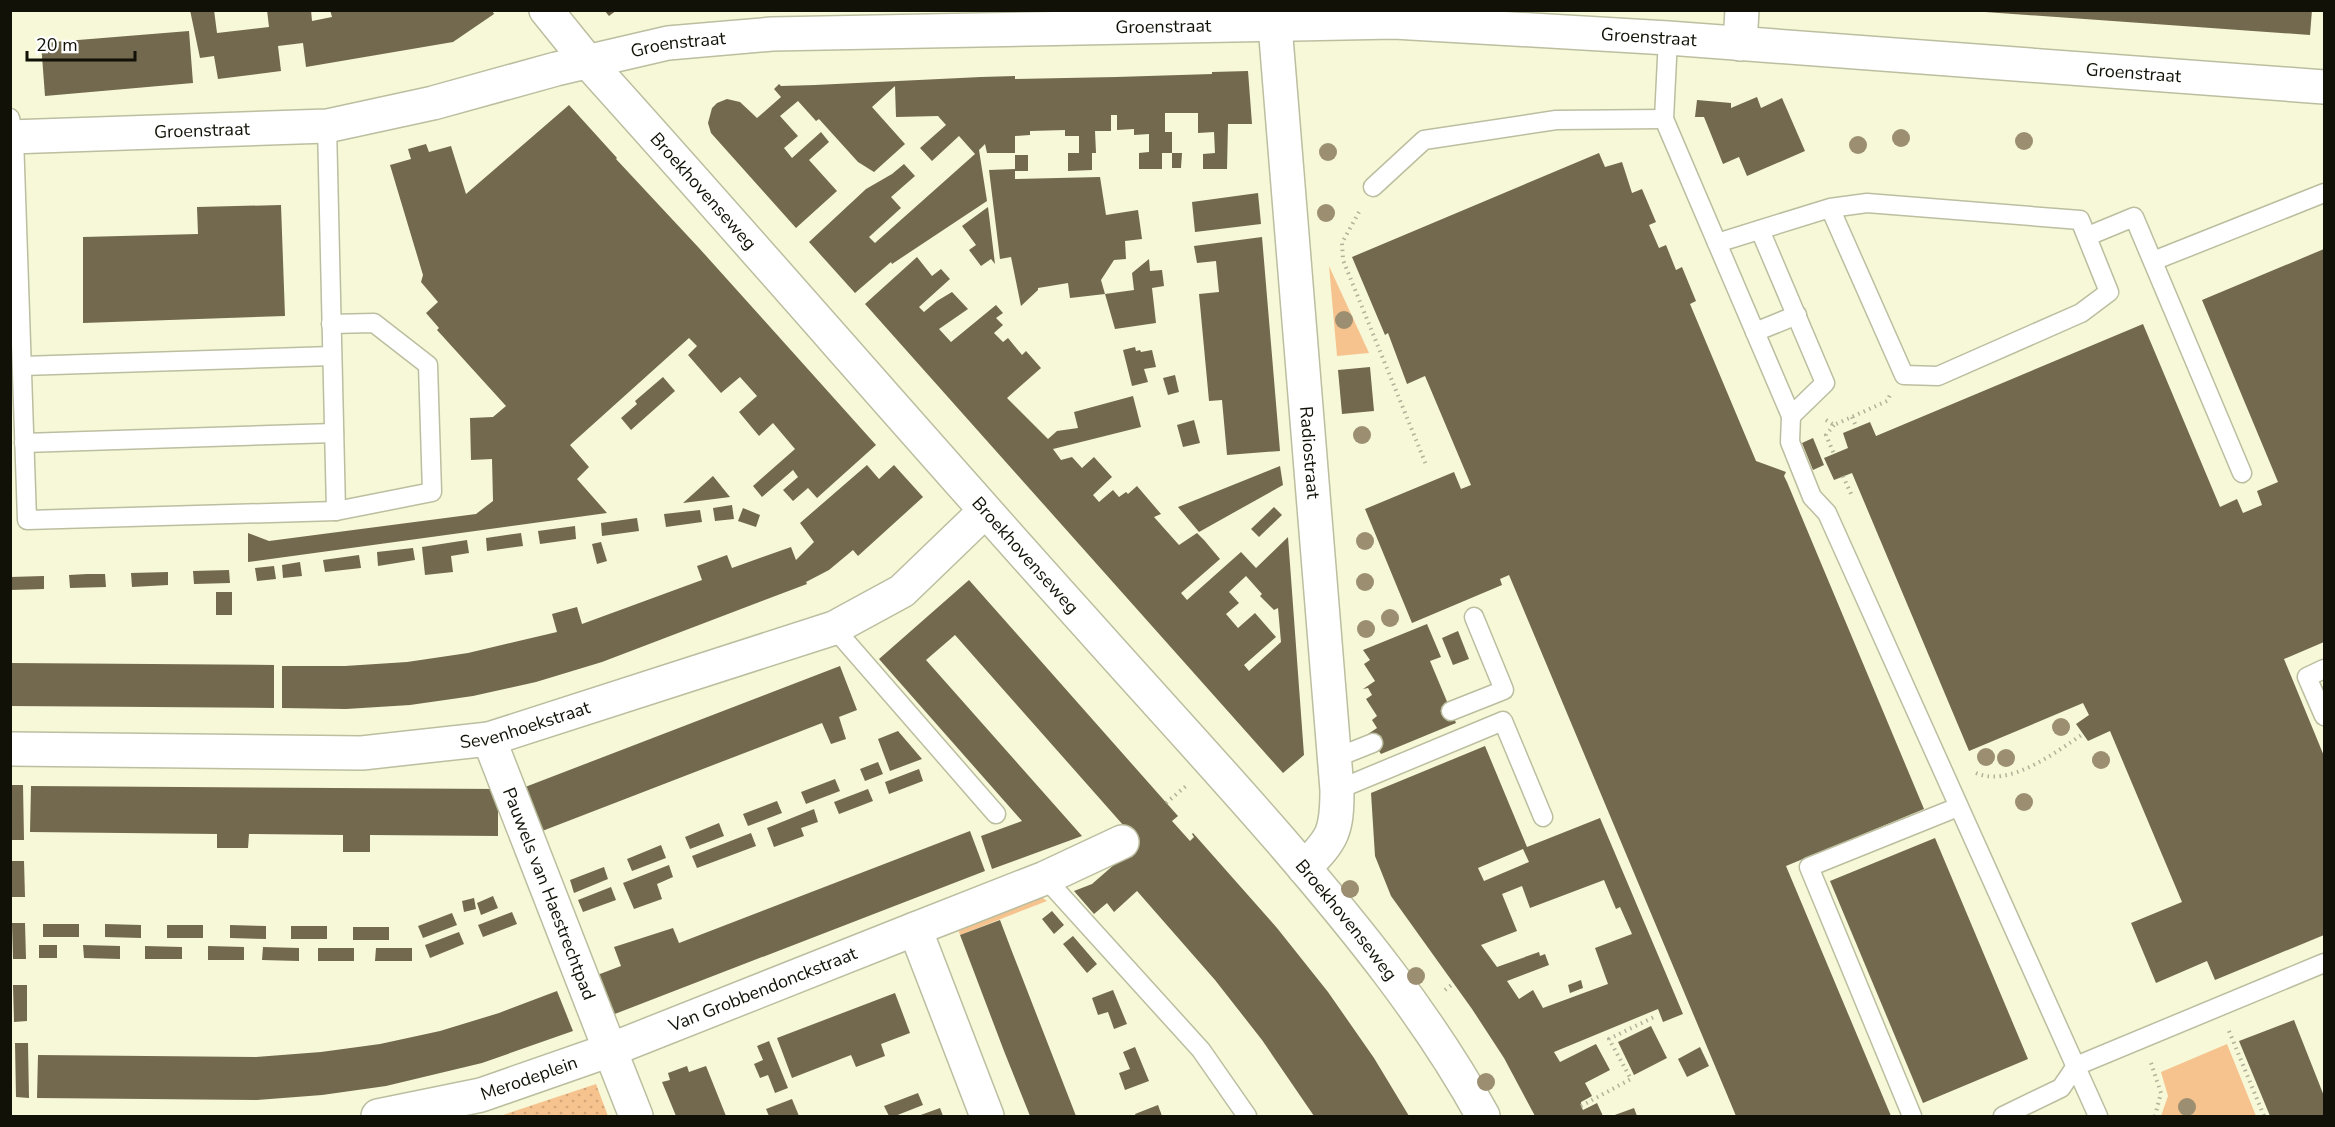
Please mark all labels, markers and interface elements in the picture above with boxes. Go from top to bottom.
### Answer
street label: Groenstraat [1115,14,1212,39]
street label: Groenstraat [1600,22,1698,52]
scale bar [27,24,135,62]
street label: Groenstraat [628,26,727,63]
text: 20 m [36,33,78,57]
street label: Groenstraat [2085,57,2183,88]
street label: Groenstraat [154,117,251,144]
street label: Broekhovenseweg [645,127,762,255]
street label: Radiostraat [1294,405,1325,501]
street label: Broekhovenseweg [967,491,1084,619]
street label: Sevenhoekstraat [459,695,594,754]
street label: Pauwels van Haestrechtpad [497,784,601,1004]
street label: Broekhovenseweg [1290,854,1403,986]
street label: Van Grobbendonckstraat [664,941,861,1038]
street label: Merodeplein [477,1050,581,1106]

